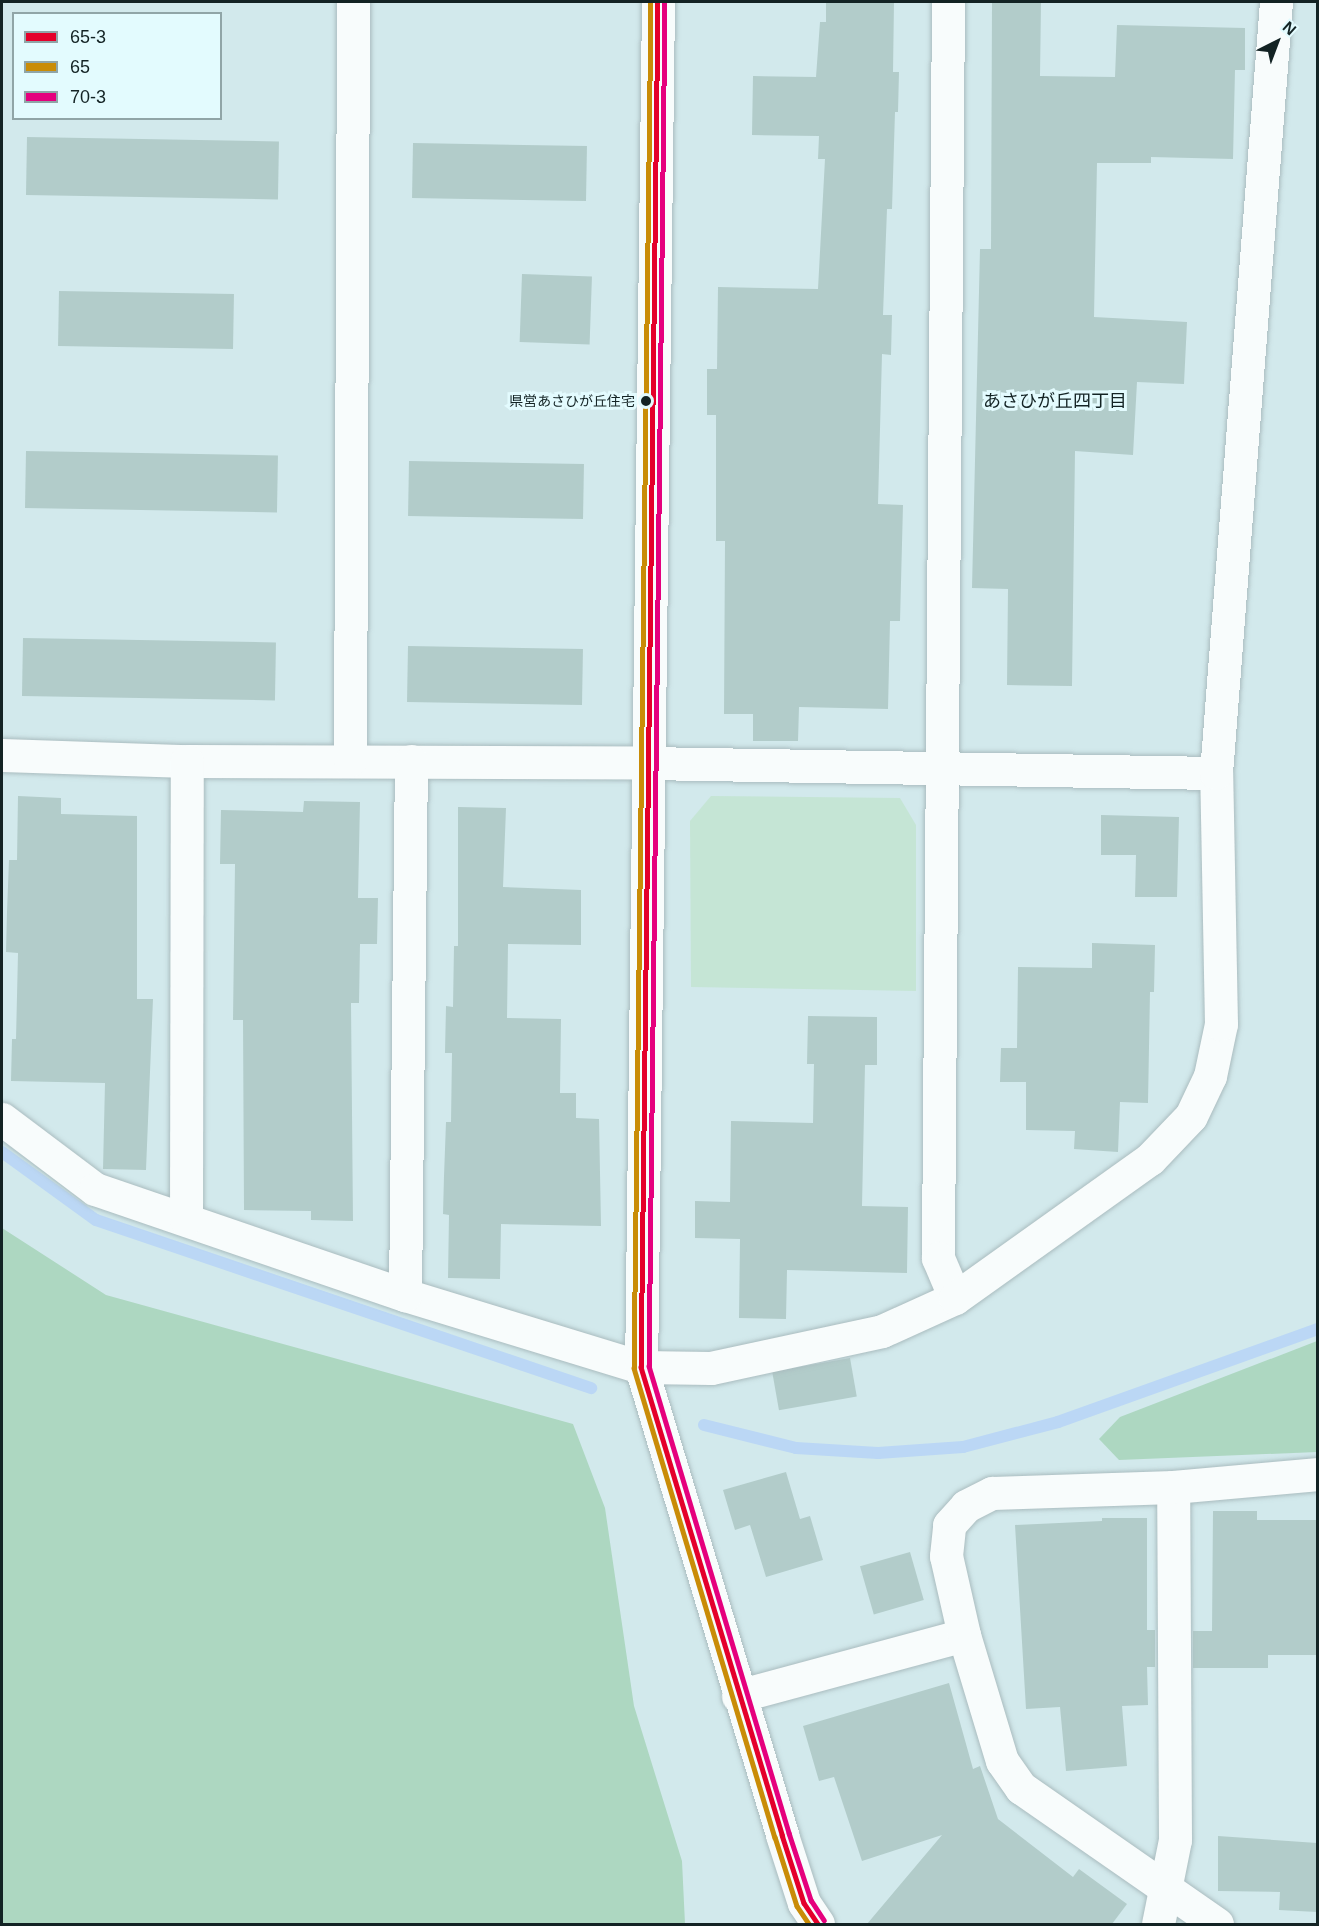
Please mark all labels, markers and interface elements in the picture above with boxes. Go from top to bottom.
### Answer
legend [12,12,222,120]
north arrow [1247,12,1307,72]
text: N [1279,18,1299,38]
text: 65-3 [70,27,106,47]
text: 65 [70,57,90,77]
text: 70-3 [70,87,106,107]
district label: あさひが丘四丁目 [983,390,1127,412]
place label: 県営あさひが丘住宅 [509,393,635,409]
marker: 県営あさひが丘住宅 [640,395,652,407]

